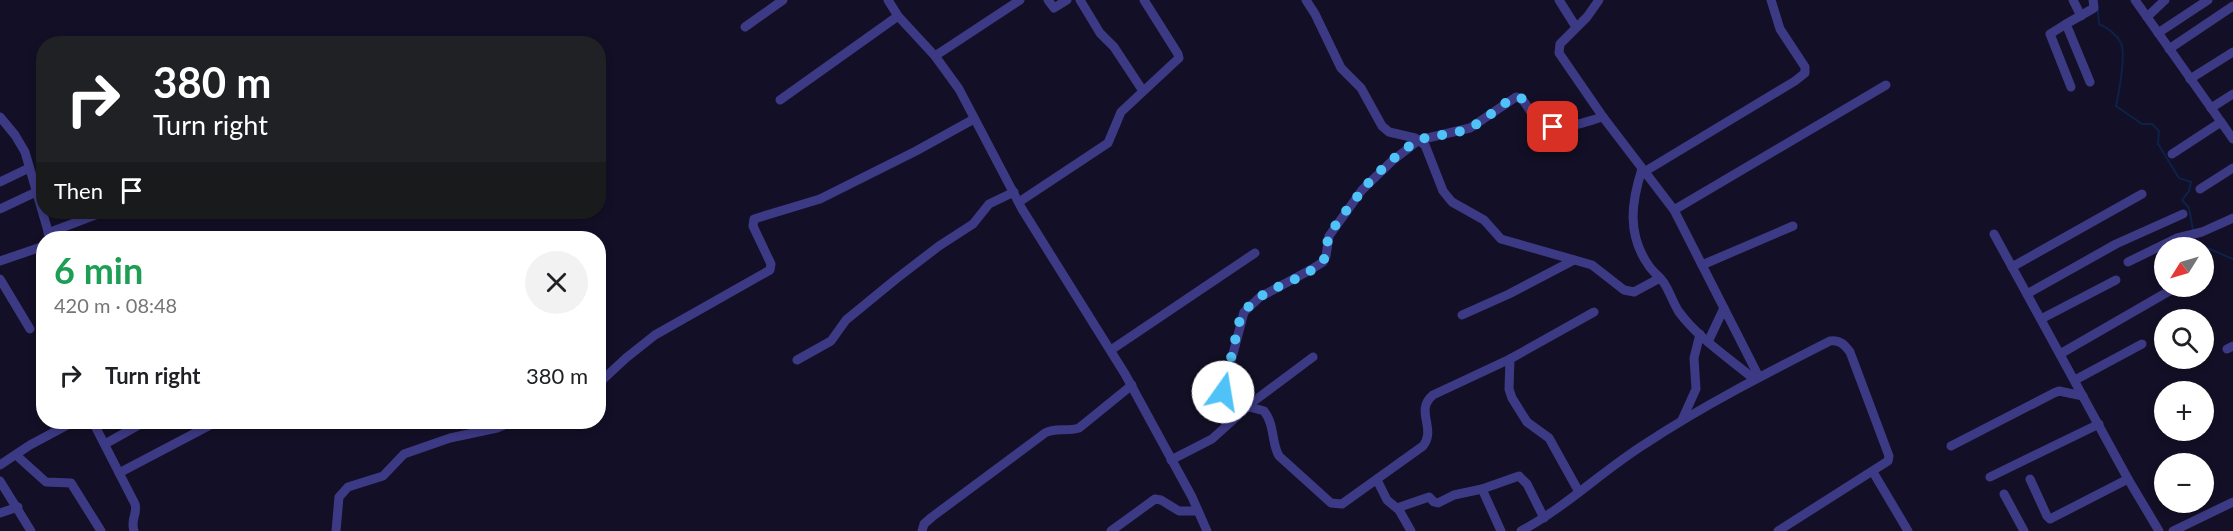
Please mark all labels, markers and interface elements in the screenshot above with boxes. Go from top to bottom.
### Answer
text: 380 m [153,57,271,107]
icon: right [54,60,132,138]
pin [1527,101,1578,152]
text: Turn right [153,108,268,141]
icon: arrive [1536,110,1569,143]
icon: arrive [115,174,148,207]
text: Then [54,177,103,204]
north arrow [2154,237,2214,297]
map controls [2154,237,2214,513]
text: 6 min [54,248,143,292]
button: close [525,251,588,314]
text: 420 m · 08:48 [54,293,177,317]
button: search [2154,309,2214,369]
icon: right [54,359,87,392]
position arrow [1191,360,1255,424]
text: Turn right [105,362,200,389]
text: 380 m [526,362,588,389]
button: + [2154,381,2214,441]
button: − [2154,453,2214,513]

